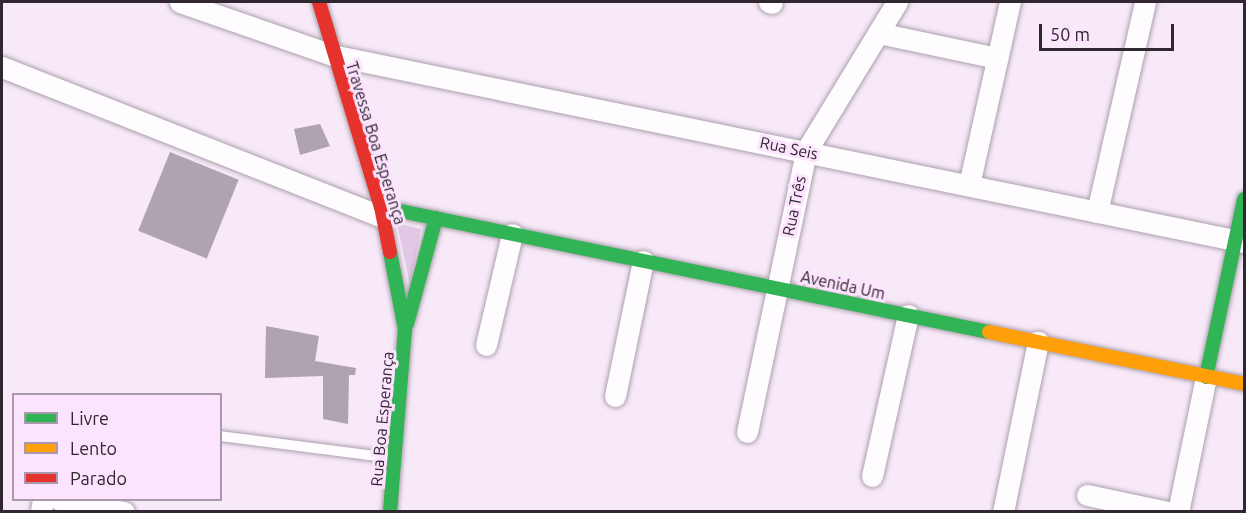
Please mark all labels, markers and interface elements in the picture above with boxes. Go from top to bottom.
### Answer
scale bar [1042,12,1177,50]
text: 50 m [1050,24,1090,44]
street label: Travessa Boa Esperança [342,59,410,227]
street label: Rua Seis [758,132,820,164]
street label: Rua Três [778,174,810,238]
street label: Avenida Um [799,267,887,303]
street label: Rua Boa Esperança [367,351,397,487]
legend [12,393,222,501]
text: Livre [70,408,109,428]
text: Lento [70,438,117,458]
text: Parado [70,468,127,488]

